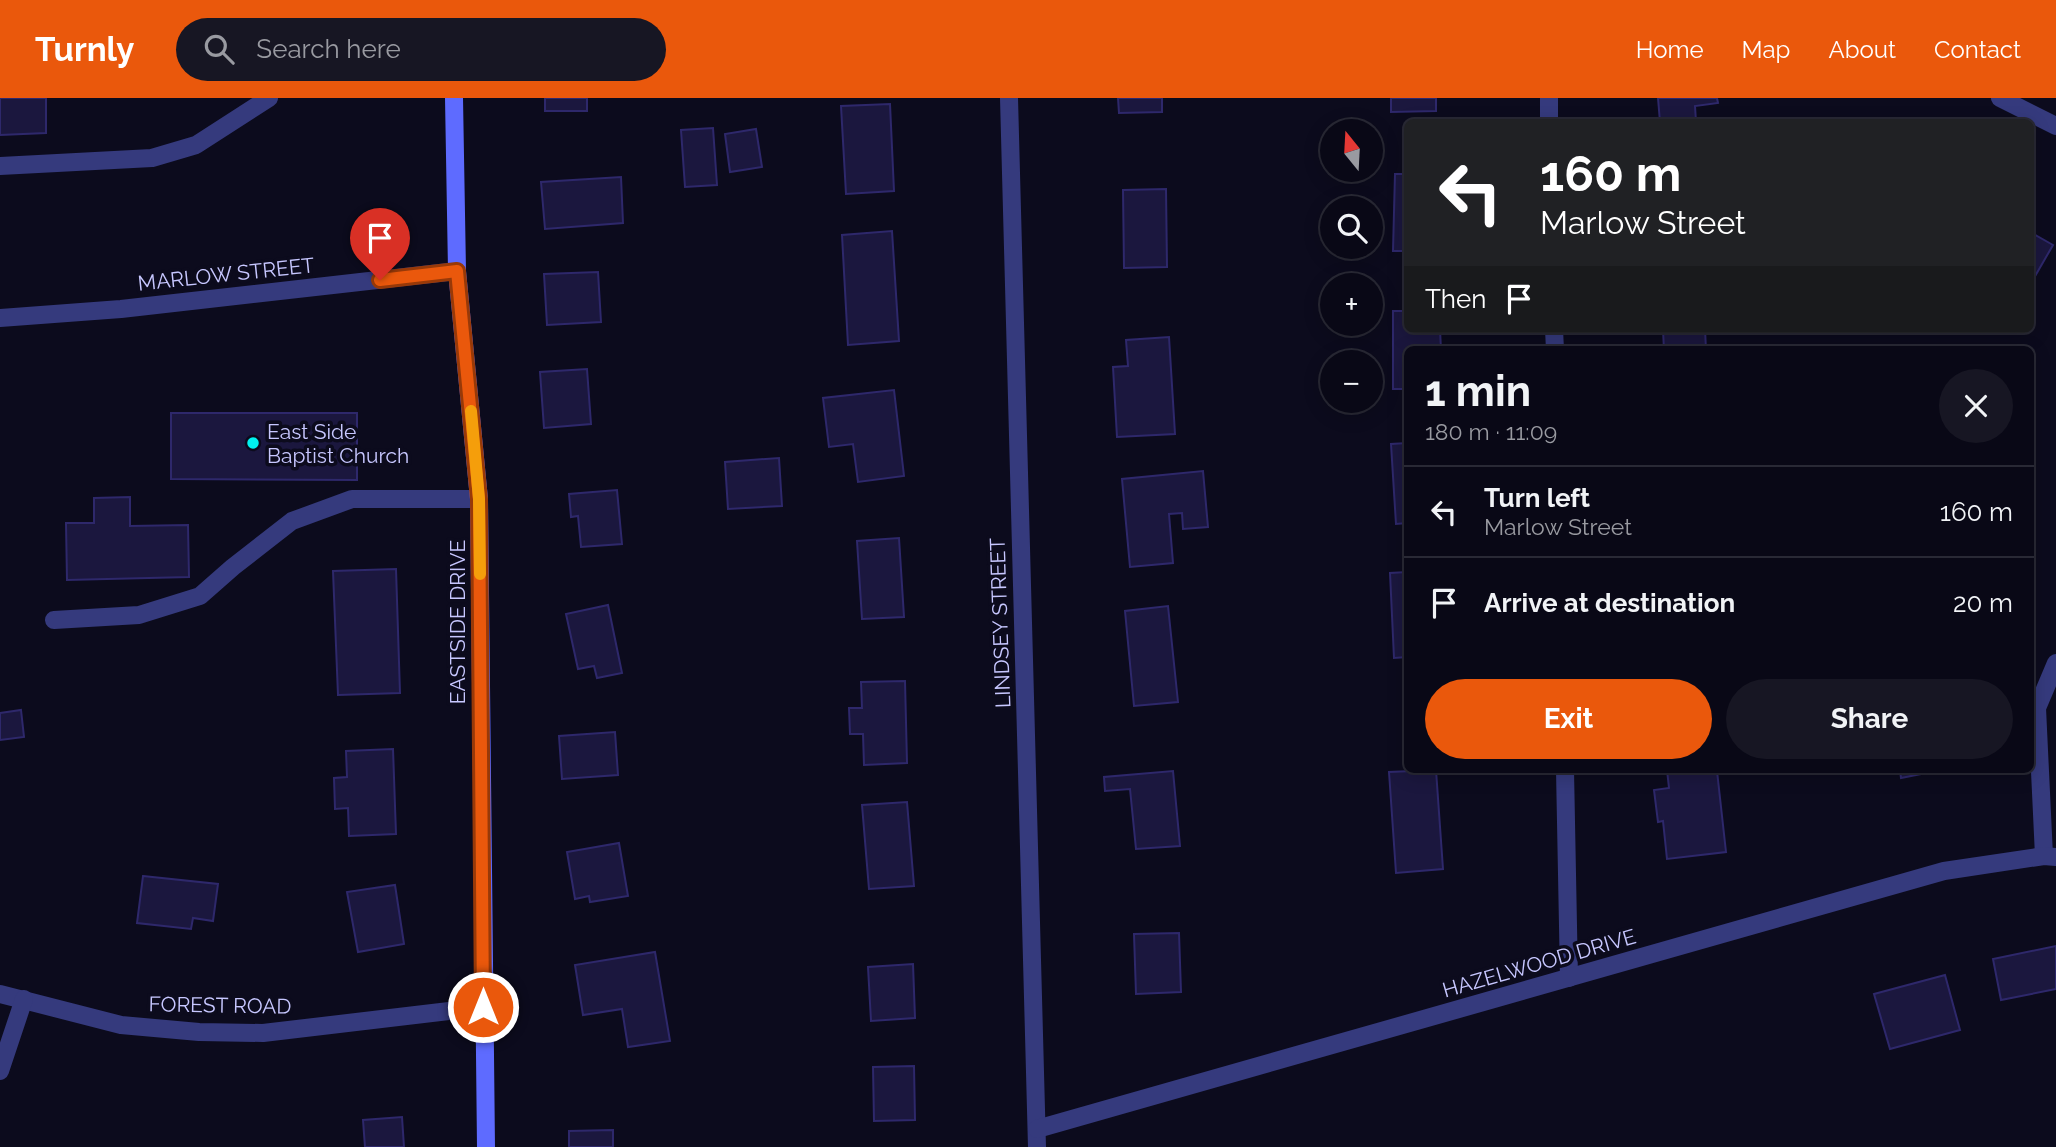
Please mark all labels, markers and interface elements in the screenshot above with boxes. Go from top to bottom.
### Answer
search box [176,18,666,81]
text: Turnly [35,30,134,69]
icon: search [200,30,238,68]
text: Search here [256,34,401,64]
text: Home [1636,35,1704,64]
text: Map [1742,35,1790,64]
text: About [1828,35,1896,64]
text: Contact [1934,35,2021,64]
north arrow [1320,119,1382,182]
map controls [1320,119,1383,413]
text: 160 m [1540,145,1681,202]
icon: left [1425,147,1516,238]
button: search [1320,196,1383,259]
text: Marlow Street [1540,204,1746,241]
pin [350,208,410,280]
icon: arrive [361,219,399,257]
street label: MARLOW STREET [136,252,316,296]
button: + [1320,273,1383,336]
icon: arrive [1500,280,1538,318]
text: Then [1425,284,1486,314]
button: − [1320,350,1383,413]
text: 1 min [1425,367,1531,416]
button: close [1939,369,2013,443]
text: 180 m · 11:09 [1425,418,1557,445]
place label: East Side Baptist Church [267,419,409,468]
marker: East Side Baptist Church [245,435,261,451]
text: Turn left [1484,483,1590,513]
icon: left [1425,493,1463,531]
text: 160 m [1940,497,2013,527]
text: Marlow Street [1484,513,1632,540]
street label: LINDSEY STREET [985,537,1015,708]
street label: EASTSIDE DRIVE [445,540,470,704]
icon: arrive [1425,584,1463,622]
text: Arrive at destination [1484,588,1735,618]
text: 20 m [1953,588,2013,618]
button: Exit [1425,679,1712,759]
button: Share [1726,679,2013,759]
street label: HAZELWOOD DRIVE [1439,923,1639,1003]
position arrow [446,970,520,1044]
street label: FOREST ROAD [148,991,292,1019]

